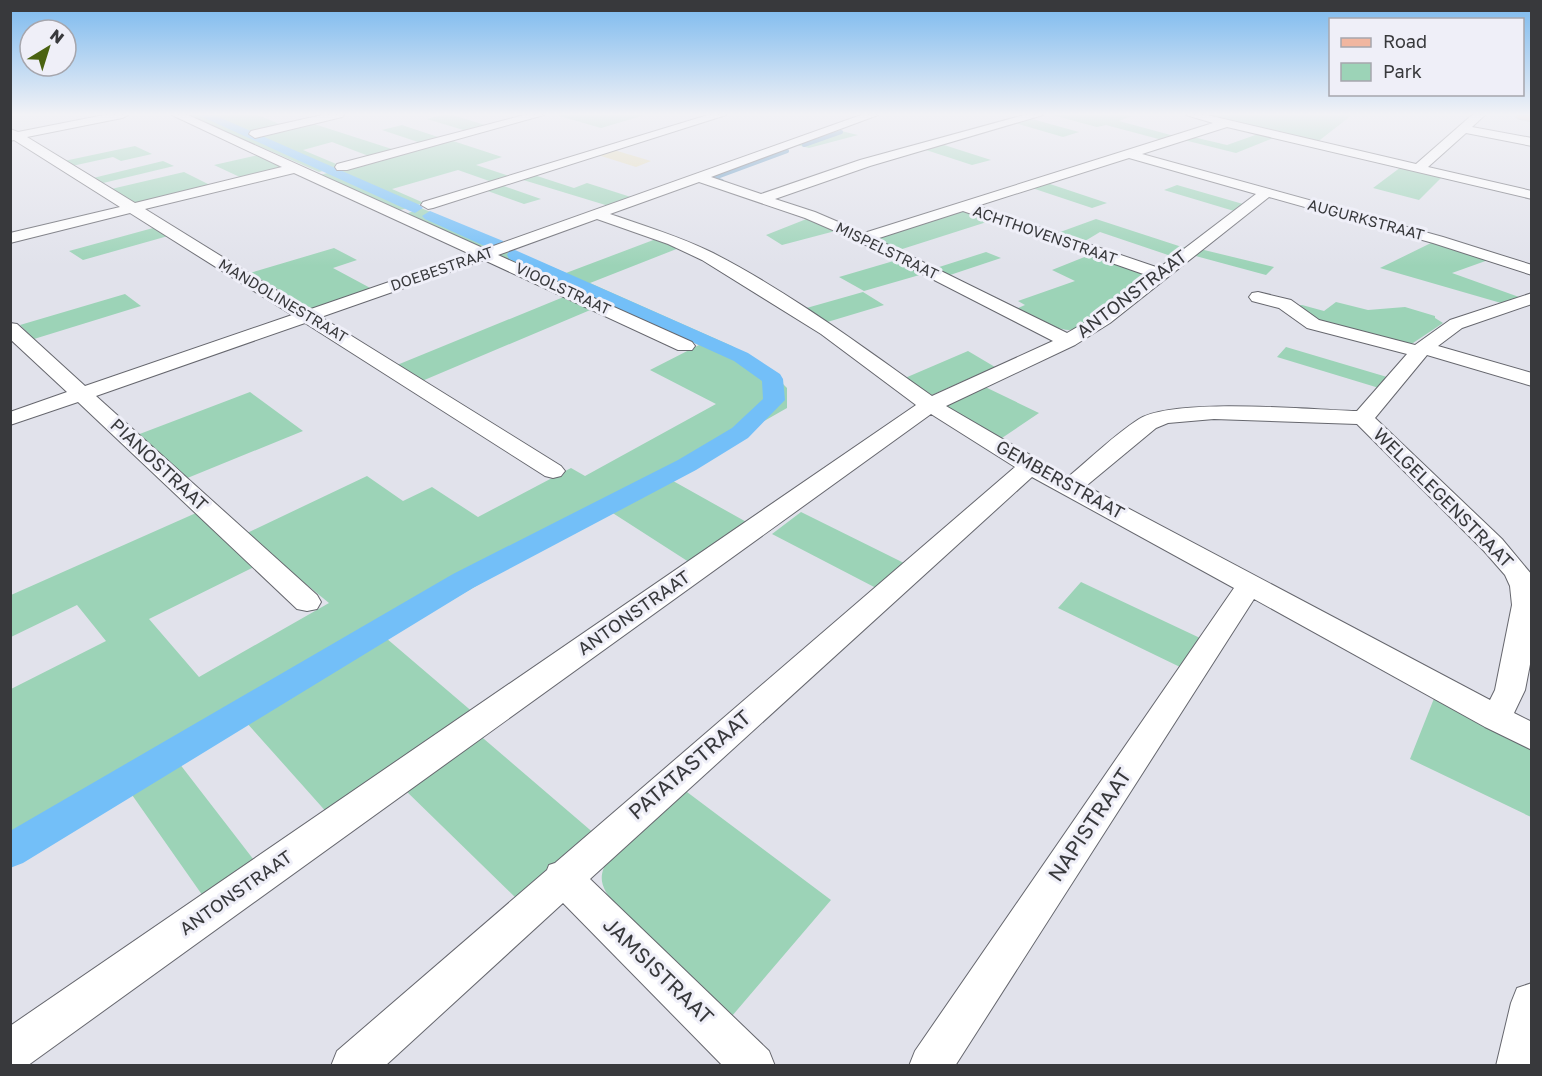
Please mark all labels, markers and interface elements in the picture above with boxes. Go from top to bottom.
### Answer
north arrow [18,18,78,78]
legend [1329,18,1524,96]
text: N [46,25,68,48]
text: Road [1383,30,1427,52]
text: Park [1383,60,1422,82]
street label: AUGURKSTRAAT [1306,195,1426,243]
street label: ACHTHOVENSTRAAT [971,201,1120,267]
street label: MISPELSTRAAT [833,217,942,283]
street label: DOEBESTRAAT [388,242,495,294]
street label: ANTONSTRAAT [1072,245,1191,342]
street label: MANDOLINESTRAAT [216,255,351,346]
street label: VIOOLSTRAAT [513,258,614,318]
street label: PIANOSTRAAT [106,413,213,515]
street label: WELGELEGENSTRAAT [1369,423,1518,572]
street label: GEMBERSTRAAT [992,435,1129,524]
street label: ANTONSTRAAT [573,565,694,659]
street label: PATATASTRAAT [623,704,756,825]
street label: NAPISTRAAT [1042,763,1137,886]
street label: ANTONSTRAAT [175,845,296,939]
street label: JAMSISTRAAT [598,911,719,1030]

